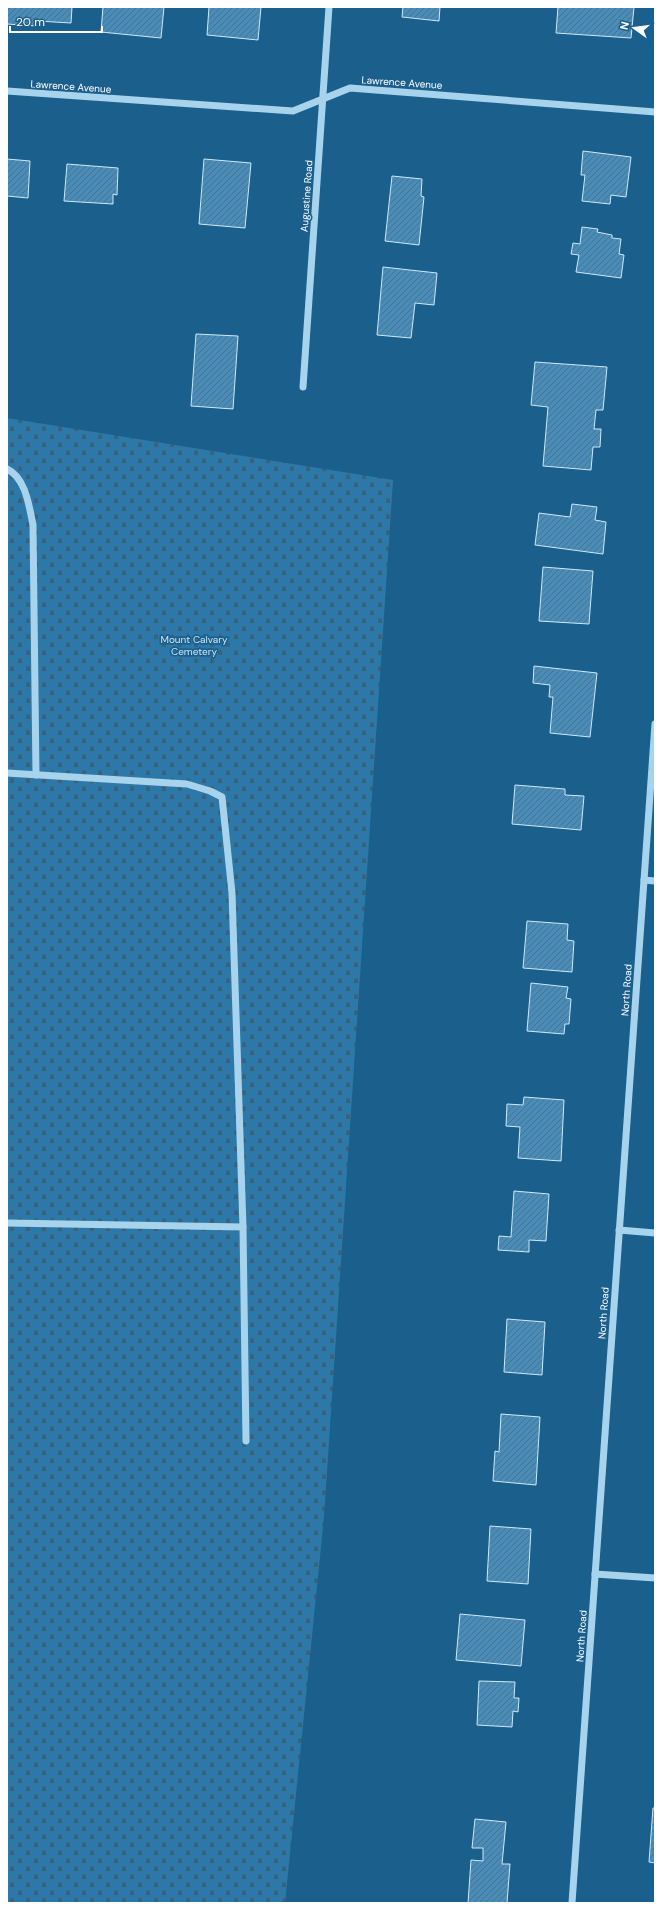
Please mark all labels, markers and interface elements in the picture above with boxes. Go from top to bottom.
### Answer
scale bar [10,8,102,34]
north arrow [614,8,654,48]
text: 20 m [16,14,45,30]
text: N [617,20,632,31]
street label: Lawrence Avenue [361,73,443,92]
street label: Lawrence Avenue [30,77,112,96]
street label: Augustine Road [298,160,315,232]
park label: Mount Calvary Cemetery [161,633,228,658]
street label: North Road [618,964,635,1017]
street label: North Road [595,1287,612,1340]
street label: North Road [573,1610,590,1663]

